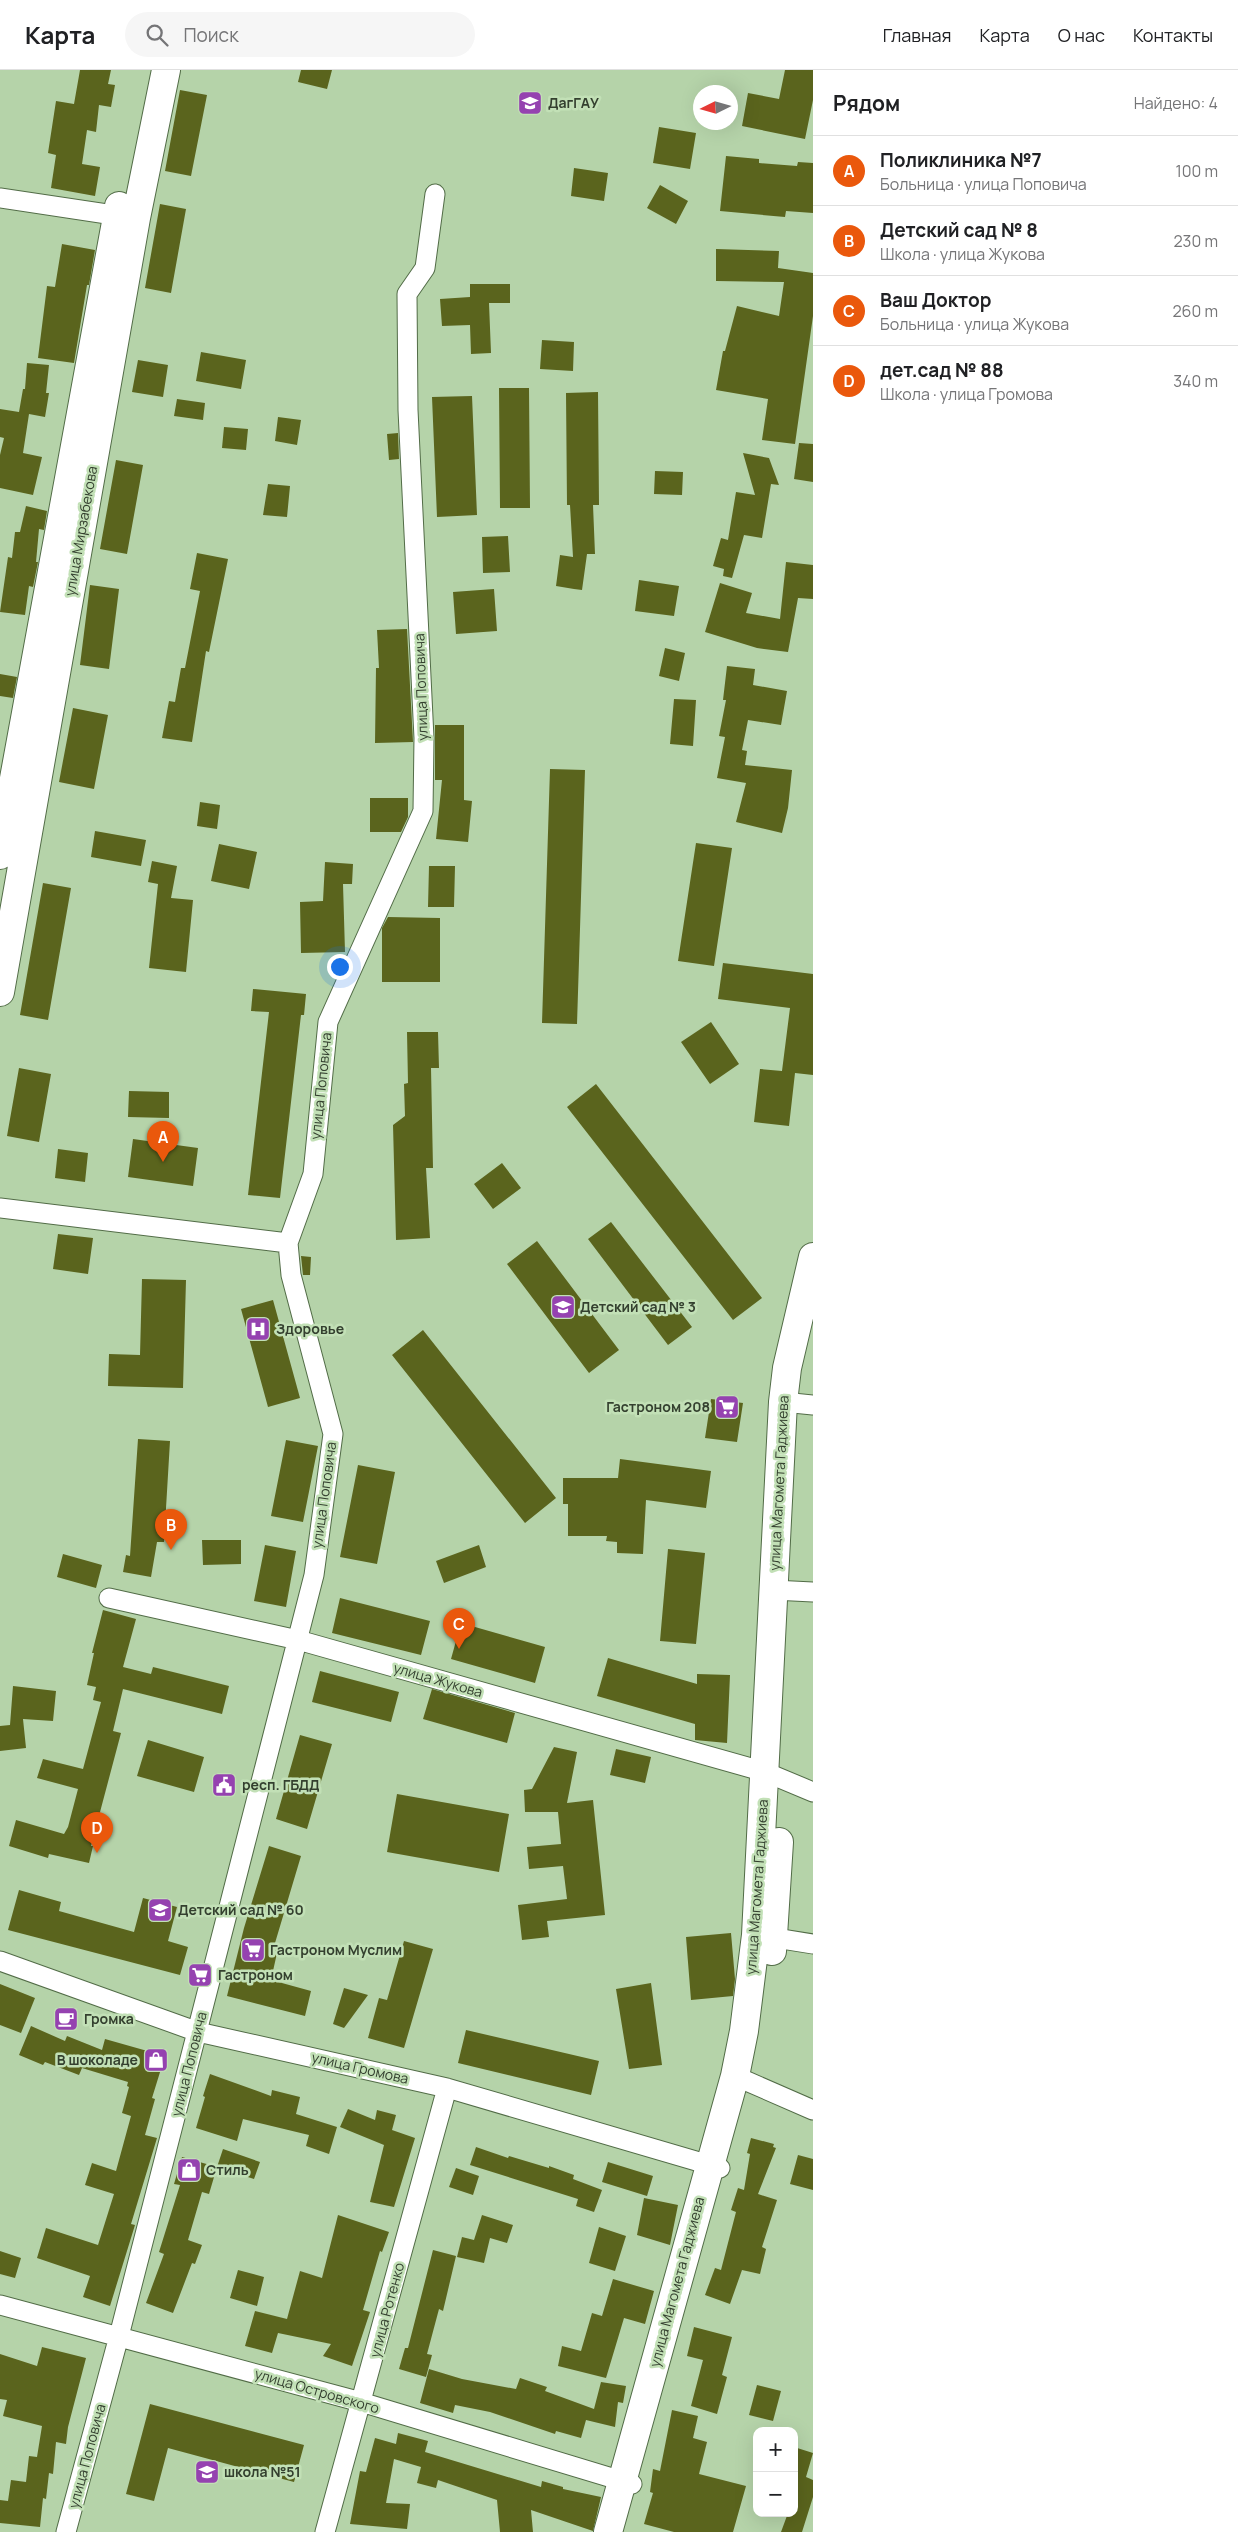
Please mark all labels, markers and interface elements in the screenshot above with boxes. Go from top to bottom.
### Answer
search box [125,12,475,57]
text: Карта [25,18,95,51]
icon: search [143,21,171,49]
text: Поиск [183,22,239,48]
text: Главная [883,23,952,47]
text: Карта [980,23,1030,47]
text: О нас [1058,23,1105,47]
text: Контакты [1133,23,1213,47]
north arrow [693,85,738,130]
text: Рядом [833,89,900,117]
school or university icon: ДагГАУ [517,90,543,116]
text: Найдено: 4 [1134,92,1218,114]
place label: ДагГАУ [548,93,599,112]
text: Поликлиника №7 [880,147,1042,173]
text: A [844,160,854,182]
text: 100 m [1175,160,1218,182]
text: Больница · улица Поповича [880,173,1087,195]
text: Детский сад № 8 [880,217,1038,243]
text: B [844,230,854,252]
text: 230 m [1174,230,1218,252]
text: Школа · улица Жукова [880,243,1045,265]
text: Ваш Доктор [880,287,991,313]
text: C [843,300,855,322]
text: 260 m [1172,300,1218,322]
text: Больница · улица Жукова [880,313,1069,335]
text: дет.сад № 88 [880,357,1004,383]
text: D [843,370,855,392]
text: 340 m [1173,370,1218,392]
text: Школа · улица Громова [880,383,1053,405]
street label: улица Мирзабекова [60,464,101,597]
street label: улица Поповича [409,633,432,741]
your location [327,954,353,980]
street label: улица Поповича [305,1032,336,1140]
pin: A [147,1121,179,1162]
school or university icon: Детский сад № 3 [550,1294,576,1320]
place label: Детский сад № 3 [580,1297,696,1316]
hospital icon: Здоровье [245,1316,271,1342]
place label: Здоровье [276,1319,344,1338]
supermarket icon: Гастроном 208 [714,1394,740,1420]
street label: улица Магомета Гаджиева [764,1395,793,1571]
place label: Гастроном 208 [606,1397,710,1416]
street label: улица Поповича [307,1440,340,1549]
pin: B [155,1509,187,1550]
pin: C [443,1608,475,1649]
street label: улица Жукова [391,1658,485,1701]
public building icon: респ. ГБДД [211,1772,237,1798]
place label: респ. ГБДД [242,1775,320,1794]
street label: улица Магомета Гаджиева [741,1799,772,1975]
pin: D [81,1812,113,1853]
school or university icon: Детский сад № 60 [147,1897,173,1923]
place label: Детский сад № 60 [178,1900,304,1919]
supermarket icon: Гастроном Муслим [240,1937,266,1963]
place label: Гастроном Муслим [270,1940,402,1959]
supermarket icon: Гастроном [187,1962,213,1988]
place label: Гастроном [218,1965,293,1984]
cafe icon: Громка [53,2006,79,2032]
place label: Громка [84,2009,134,2028]
street label: улица Поповича [166,2009,211,2118]
shop icon: В шоколаде [143,2047,169,2073]
street label: улица Громова [310,2047,410,2088]
place label: В шоколаде [57,2050,138,2069]
shop icon: Стиль [176,2157,202,2183]
place label: Стиль [206,2160,249,2179]
street label: улица Магомета Гаджиева [645,2195,708,2369]
street label: улица Ротенко [365,2260,408,2359]
street label: улица Островского [253,2364,382,2417]
street label: улица Поповича [63,2402,110,2510]
map controls [753,2427,798,2517]
button: + [753,2427,798,2472]
school or university icon: школа №51 [194,2459,220,2485]
place label: школа №51 [224,2462,301,2481]
button: − [753,2472,798,2517]

